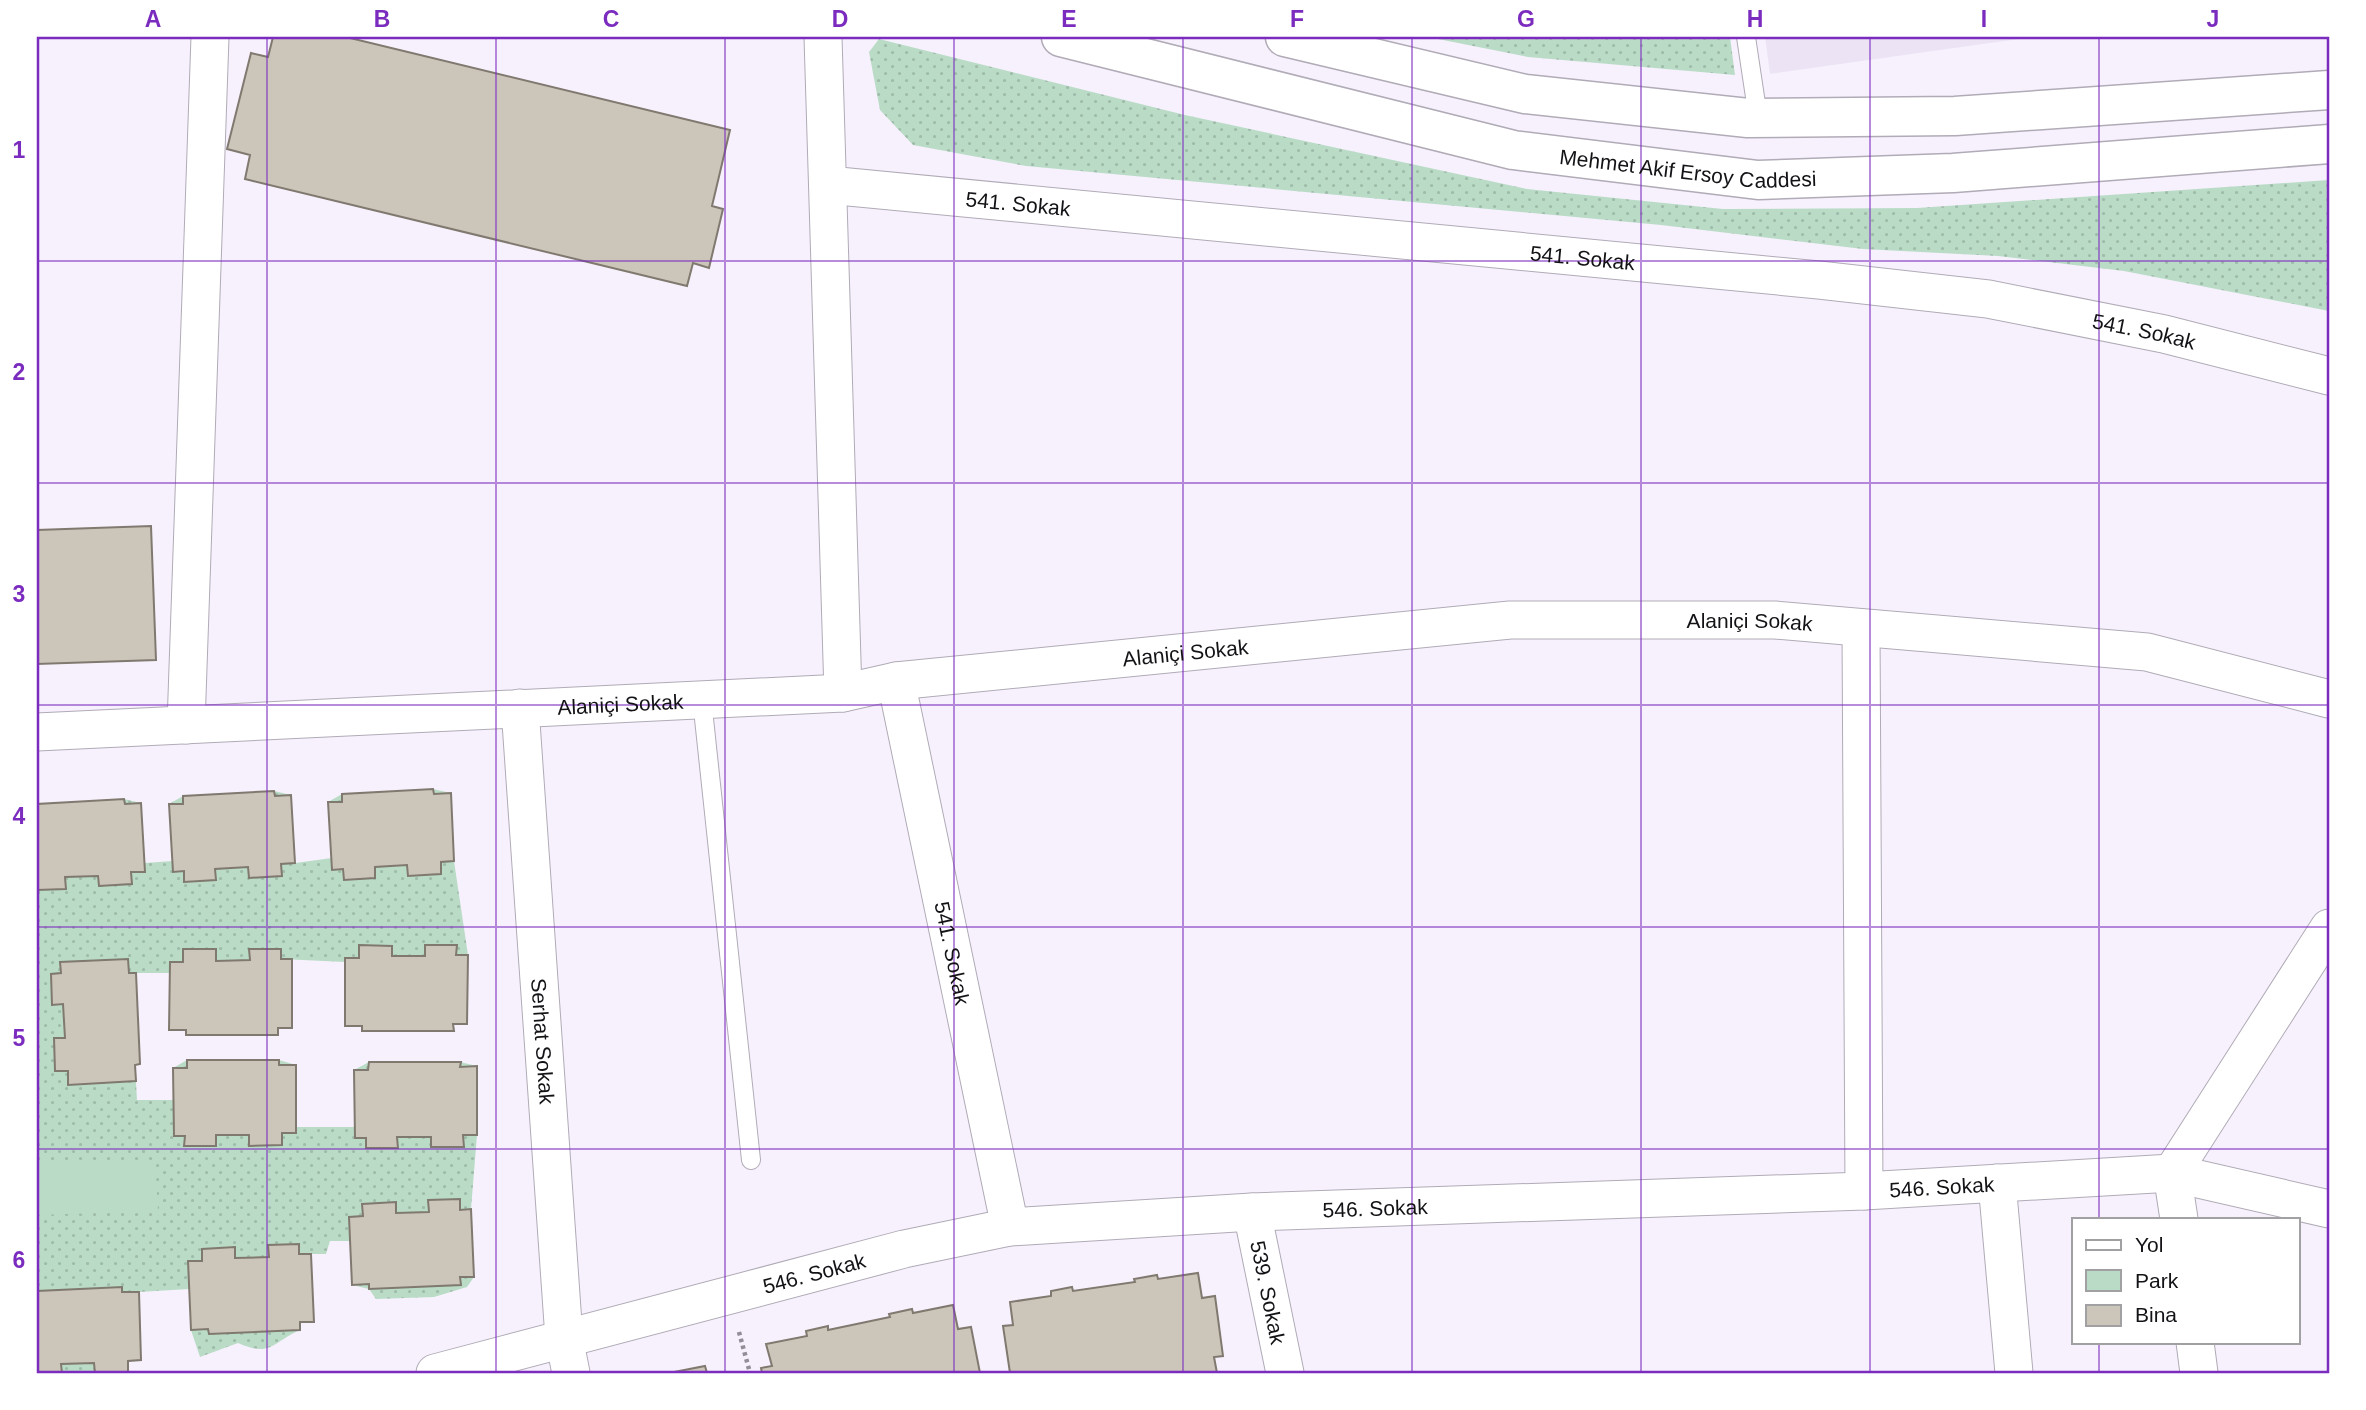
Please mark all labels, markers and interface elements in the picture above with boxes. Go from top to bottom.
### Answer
text: A [145,6,161,32]
text: B [374,6,390,32]
text: C [603,6,619,32]
text: D [832,6,848,32]
text: E [1061,6,1077,32]
text: F [1290,6,1304,32]
text: G [1517,6,1535,32]
text: H [1747,6,1763,32]
text: I [1981,6,1987,32]
text: J [2207,6,2219,32]
text: 1 [13,137,26,163]
street label: Mehmet Akif Ersoy Caddesi [1558,144,1817,192]
street label: 541. Sokak [965,187,1072,220]
street label: 541. Sokak [1529,241,1636,274]
street label: 541. Sokak [2091,309,2199,353]
text: 2 [13,359,25,385]
text: 3 [13,581,25,607]
street label: Alaniçi Sokak [1687,609,1814,635]
street label: Alaniçi Sokak [1121,635,1250,670]
street label: Alaniçi Sokak [557,689,684,718]
text: 4 [13,803,26,829]
street label: 541. Sokak [931,899,975,1007]
street label: Serhat Sokak [527,977,559,1105]
text: 5 [13,1025,26,1051]
street label: 546. Sokak [1889,1172,1995,1201]
street label: 546. Sokak [1322,1194,1429,1221]
legend [2072,1218,2300,1344]
text: Yol [2135,1233,2163,1256]
street label: 539. Sokak [1247,1239,1290,1347]
text: 6 [13,1247,25,1273]
street label: 546. Sokak [760,1248,868,1297]
text: Park [2135,1269,2179,1292]
text: Bina [2135,1303,2177,1326]

